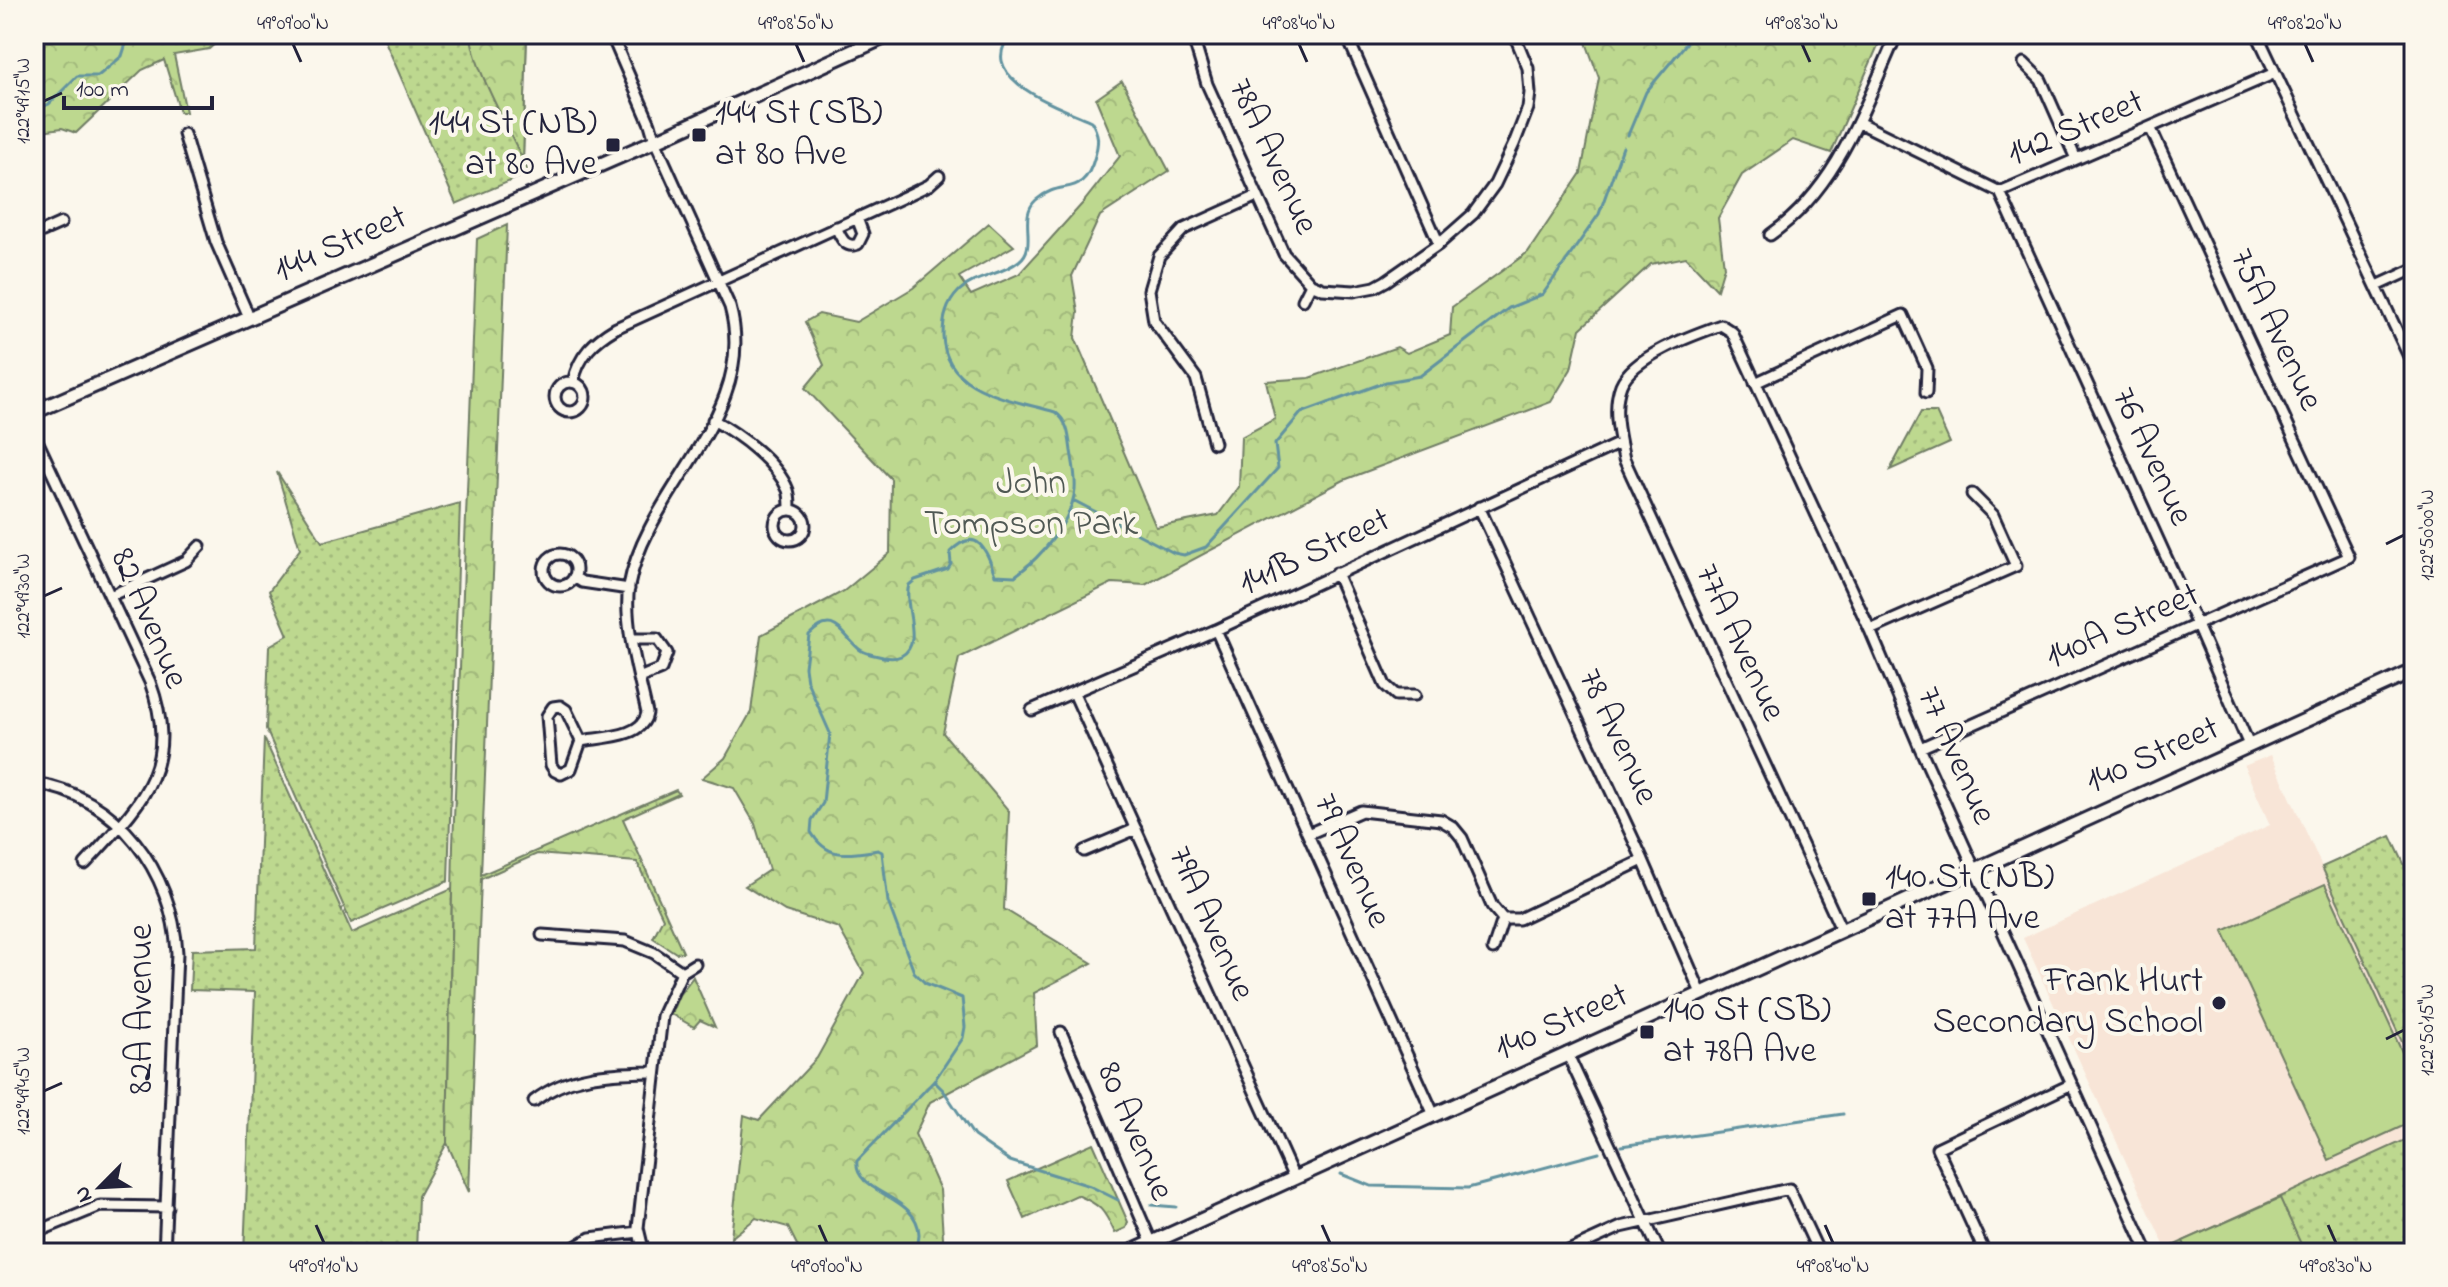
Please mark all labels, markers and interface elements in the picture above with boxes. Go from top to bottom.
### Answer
text: 49°09'00"N [257,10,329,39]
text: 49°08'50"N [758,10,834,39]
text: 49°08'40"N [1263,10,1335,39]
text: 49°08'30"N [1766,10,1838,39]
text: 49°08'20"N [2268,10,2342,39]
text: 122°49'15"W [10,58,39,144]
scale bar [64,60,212,110]
street label: 78A Avenue [1213,70,1332,245]
text: 100 m [76,73,129,108]
street label: 142 Street [1999,76,2153,182]
place label: 144 St (SB) at 80 Ave [715,88,882,182]
place label: 144 St (NB) at 80 Ave [428,98,598,192]
marker: 144 St (SB) at 80 Ave [690,126,708,144]
marker: 144 St (NB) at 80 Ave [604,136,622,154]
street label: 144 Street [266,192,416,298]
street label: 75A Avenue [2214,240,2336,421]
street label: 76 Avenue [2096,379,2207,536]
park label: John Tompson Park [924,458,1138,552]
text: 122°50'00"W [2414,489,2443,581]
street label: 141B Street [1231,495,1399,611]
street label: 82 Avenue [95,541,202,698]
text: 122°49'30"W [10,553,39,639]
street label: 77A Avenue [1679,555,1799,731]
street label: 140A Street [2037,569,2209,685]
street label: 78 Avenue [1562,660,1672,815]
street label: 77 Avenue [1901,678,2009,834]
street label: 140 Street [2078,703,2228,809]
street label: 79 Avenue [1298,785,1405,938]
street label: 79A Avenue [1152,838,1268,1011]
place label: 140 St (NB) at 77A Ave [1885,852,2054,946]
marker: 140 St (NB) at 77A Ave [1860,890,1878,908]
street label: 82A Avenue [116,923,169,1094]
place label: Frank Hurt Secondary School [1933,956,2203,1050]
street label: 140 Street [1487,970,1637,1076]
text: 122°50'15"W [2414,984,2443,1076]
place label: 140 St (SB) at 78A Ave [1663,985,1831,1079]
marker: Frank Hurt Secondary School [2210,994,2228,1012]
marker: 140 St (SB) at 78A Ave [1638,1023,1656,1041]
text: 122°49'45"W [10,1047,39,1135]
street label: 80 Avenue [1081,1055,1187,1210]
north arrow [60,1147,140,1227]
text: N [67,1181,102,1207]
text: 49°09'10"N [289,1253,359,1282]
text: 49°09'00"N [791,1253,863,1282]
text: 49°08'50"N [1292,1253,1368,1282]
text: 49°08'40"N [1797,1253,1869,1282]
text: 49°08'30"N [2300,1253,2372,1282]

